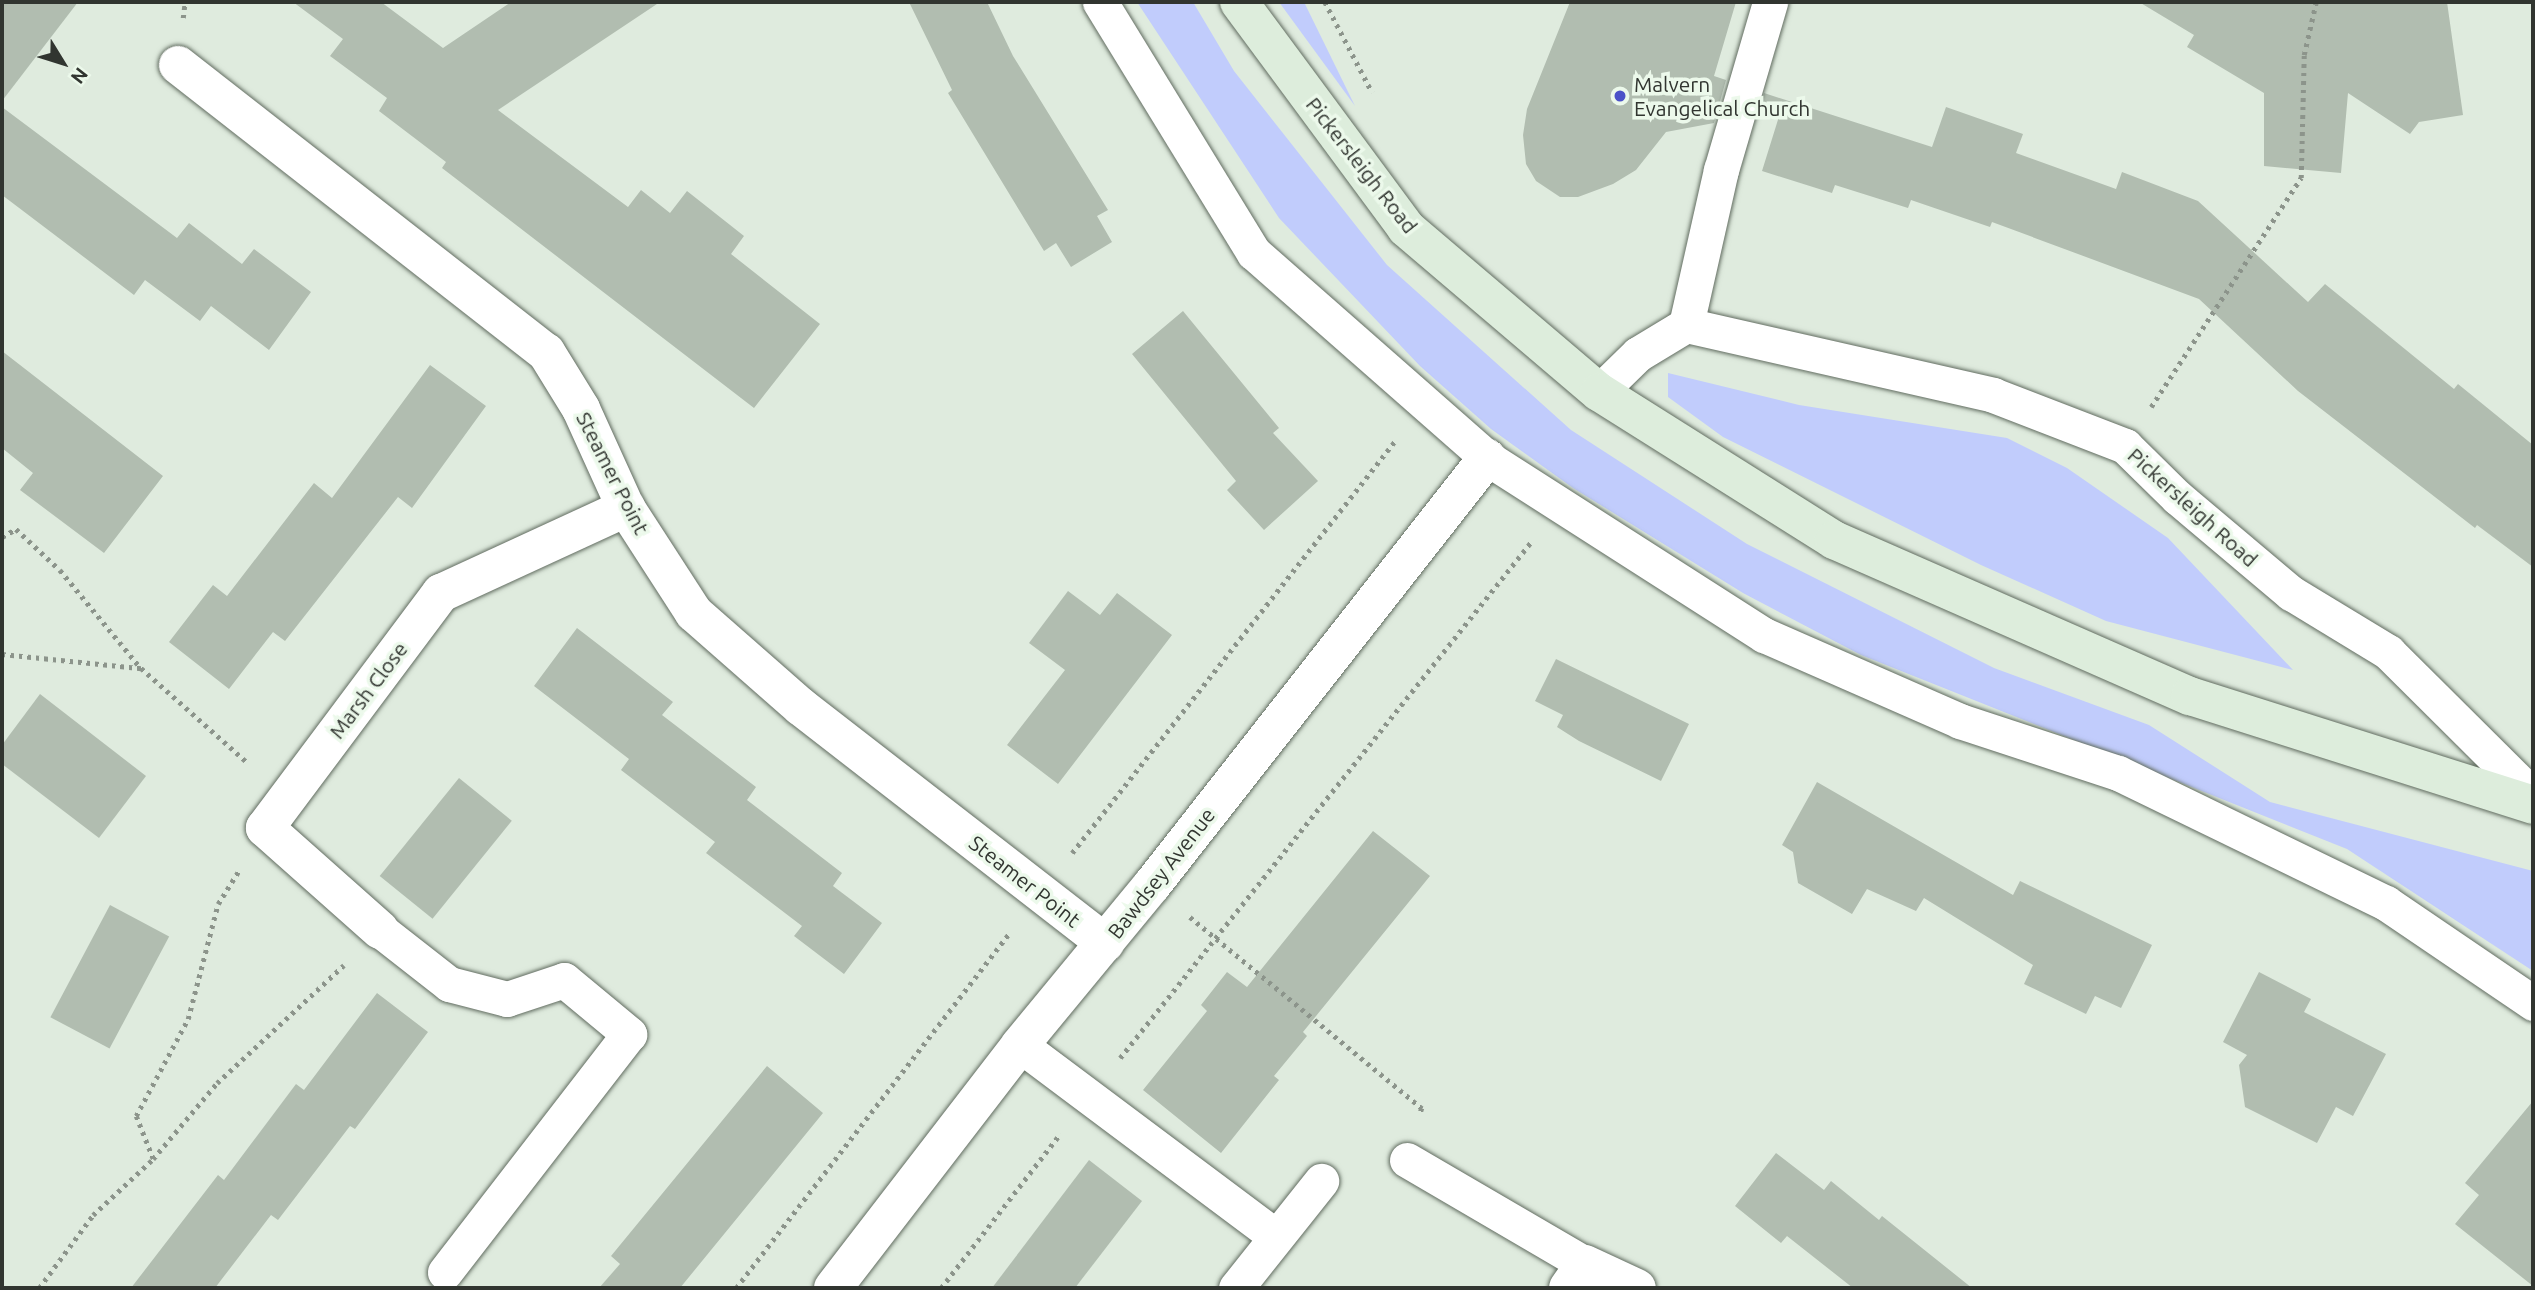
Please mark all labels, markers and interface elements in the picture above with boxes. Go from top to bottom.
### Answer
north arrow [28,28,98,98]
text: N [67,64,93,88]
place label: Malvern Evangelical Church [1634,71,1810,121]
marker: Malvern Evangelical Church [1612,88,1628,104]
street label: Pickersleigh Road [1301,92,1423,238]
street label: Steamer Point [571,408,655,538]
street label: Pickersleigh Road [2123,442,2263,572]
street label: Marsh Close [324,637,412,743]
street label: Bawdsey Avenue [1102,803,1220,943]
street label: Steamer Point [964,830,1086,932]

